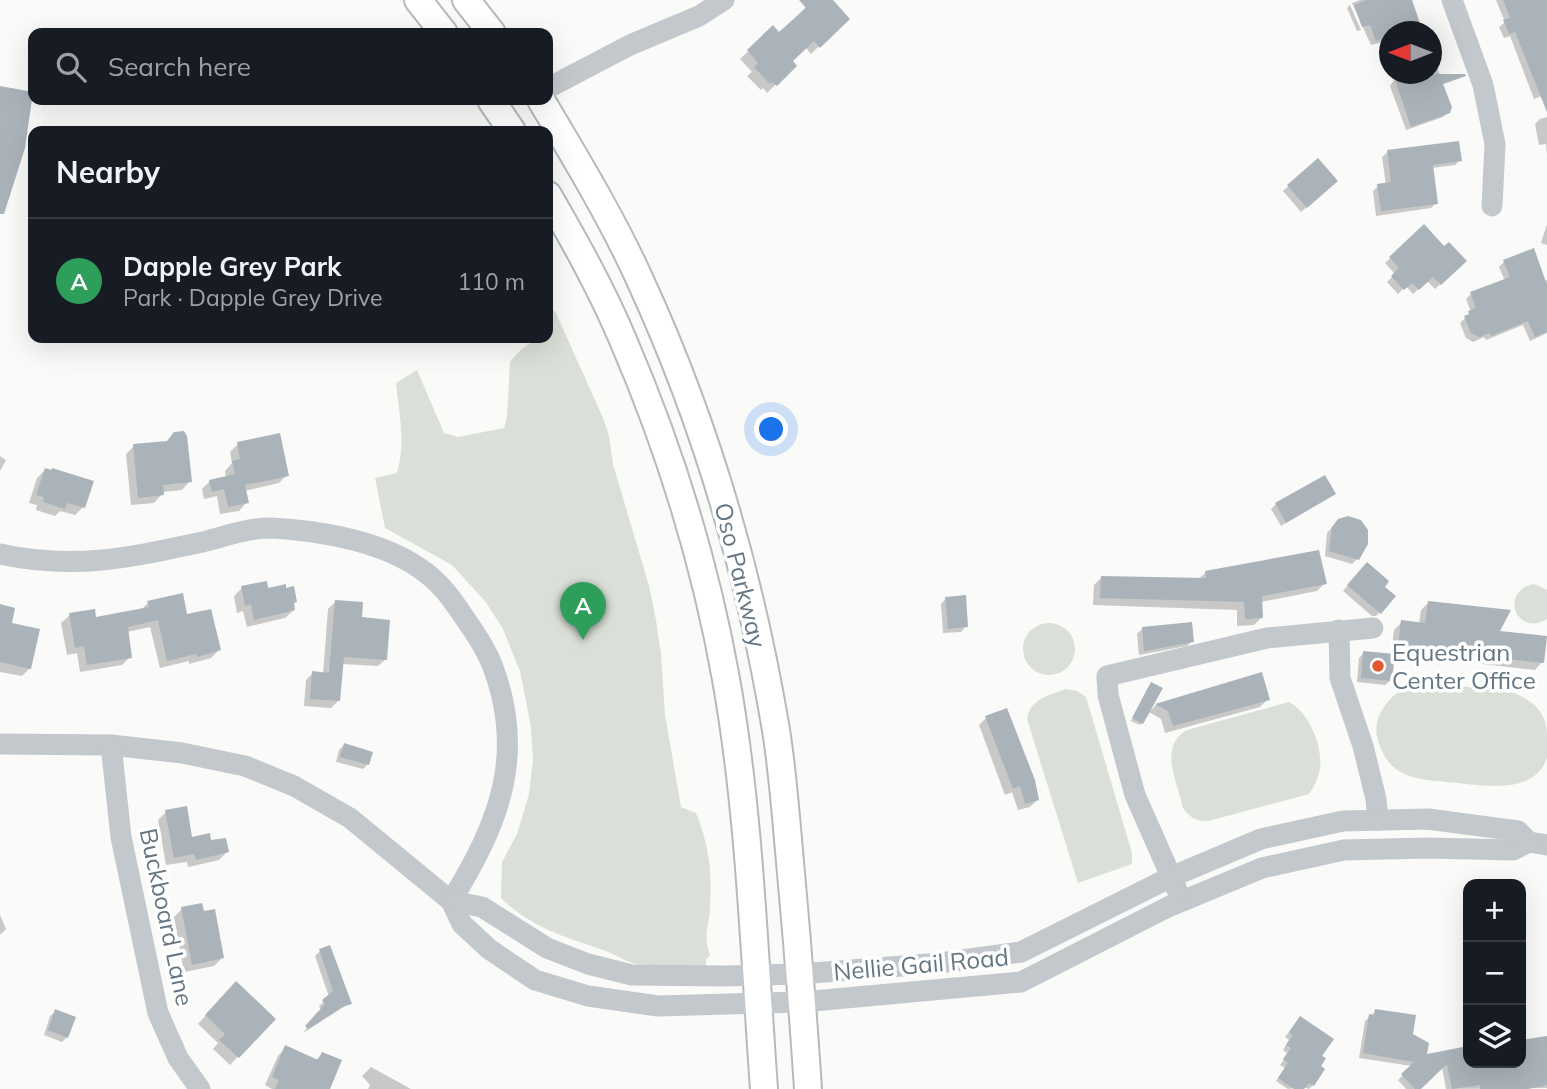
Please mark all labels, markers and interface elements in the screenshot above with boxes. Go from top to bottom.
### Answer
north arrow [1379,21,1442,84]
search box [28,28,553,105]
icon: search [52,48,90,86]
text: Search here [108,50,251,83]
text: Nearby [56,153,160,191]
text: Dapple Grey Park [123,250,341,283]
text: A [70,267,88,296]
text: 110 m [457,267,525,296]
text: Park · Dapple Grey Drive [123,283,382,312]
your location [754,412,788,446]
street label: Oso Parkway [709,499,774,651]
pin: A [560,582,606,640]
place label: Equestrian Center Office [1392,637,1536,695]
marker: Equestrian Center Office [1370,658,1386,674]
street label: Buckboard Lane [134,825,200,1009]
map controls [1463,879,1526,1068]
button: + [1463,879,1526,942]
street label: Nellie Gail Road [832,941,1010,987]
button: − [1463,942,1526,1005]
button: layers [1463,1005,1526,1068]

